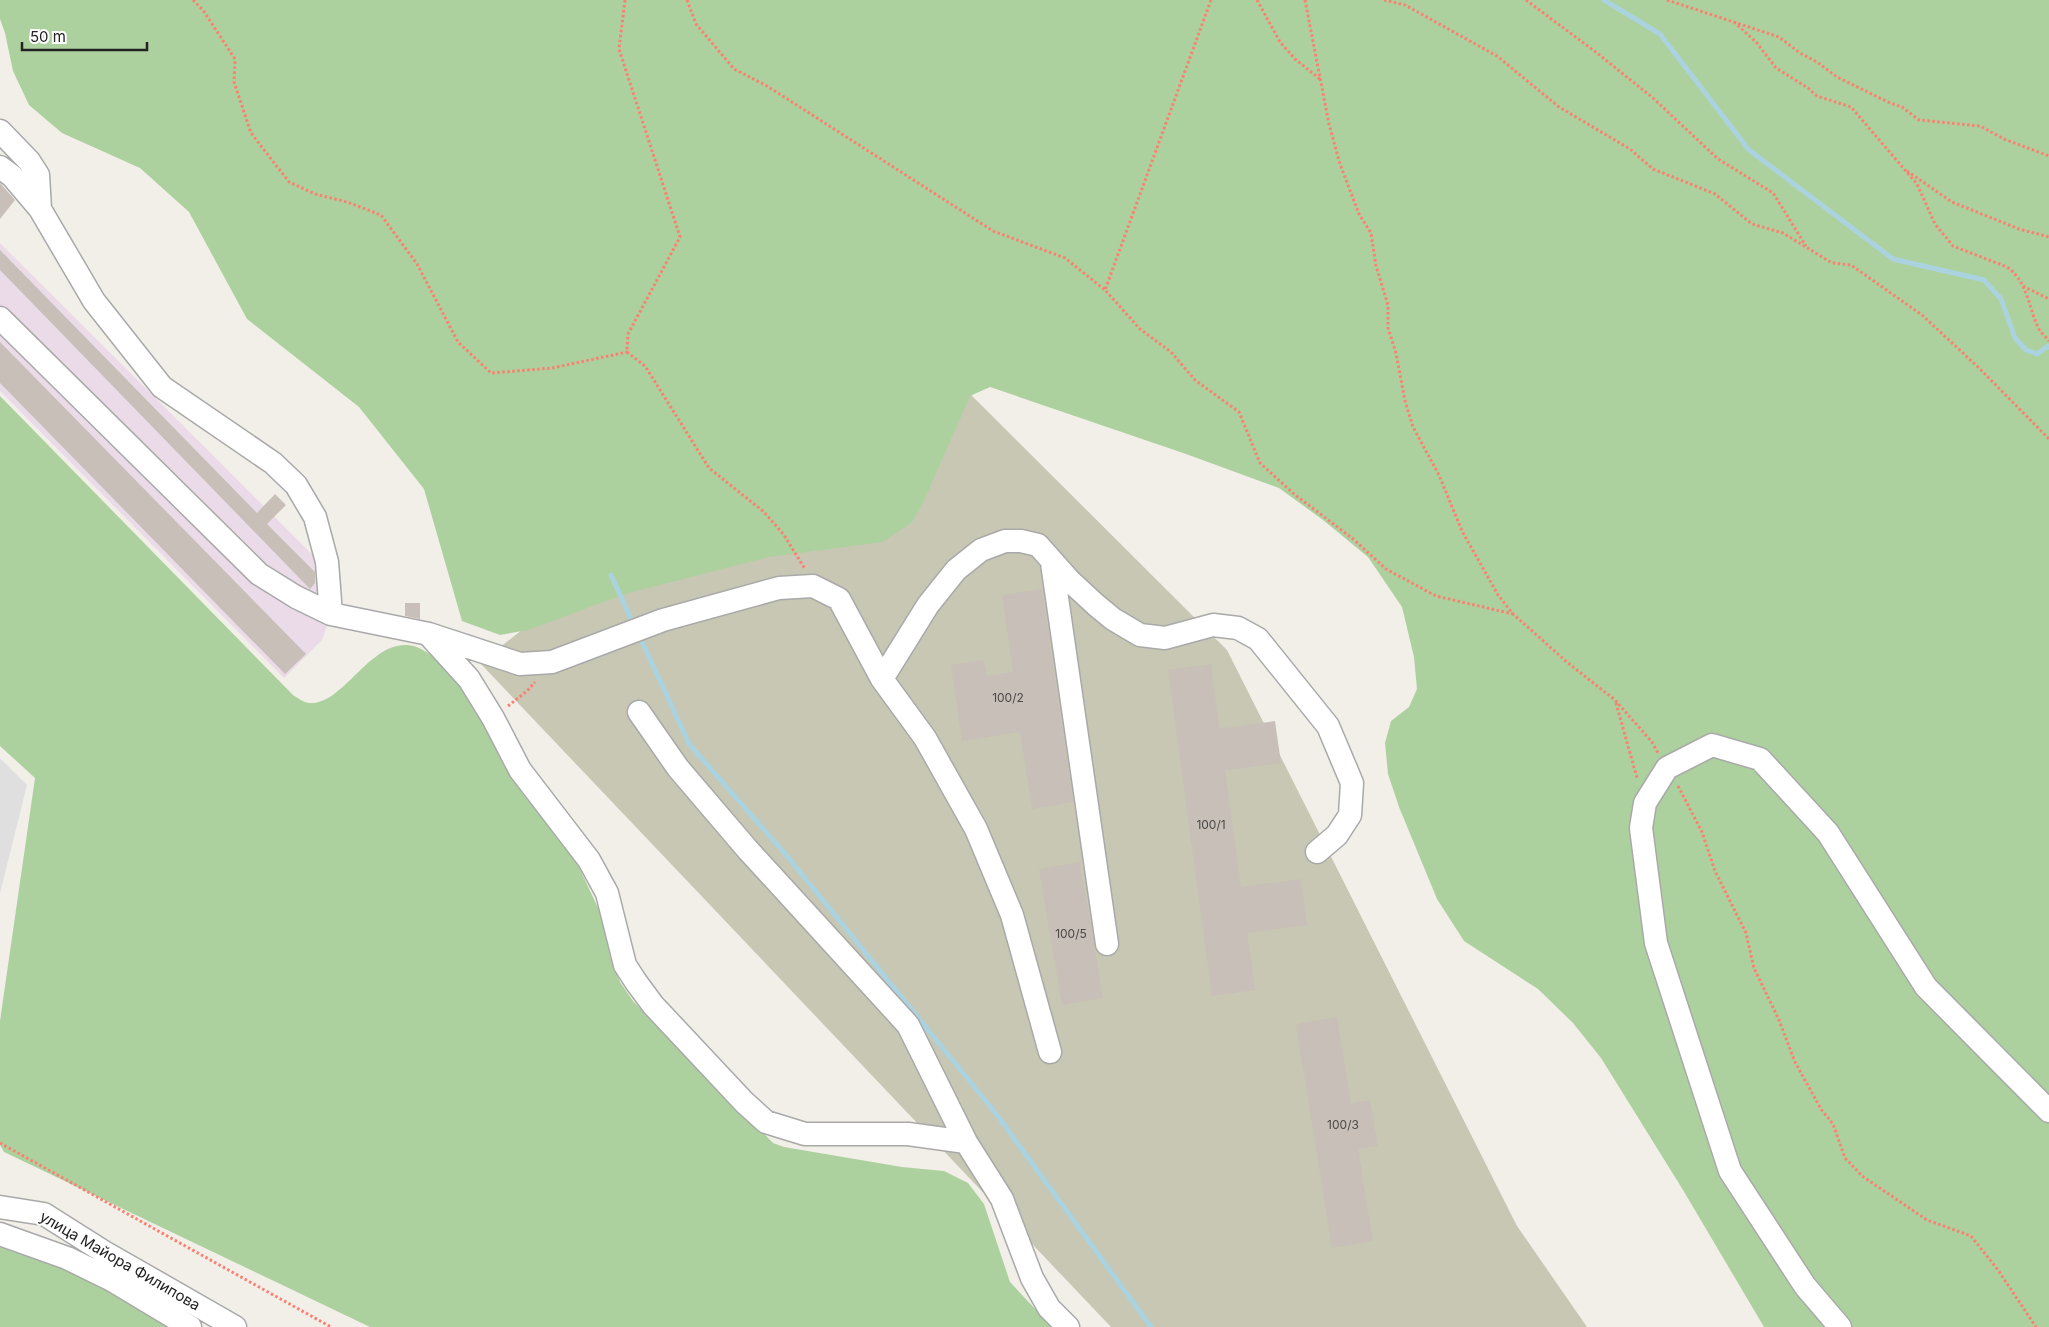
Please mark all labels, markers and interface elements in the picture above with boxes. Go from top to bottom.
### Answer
scale bar [22,20,148,52]
text: 50 m [30,27,66,46]
house number: 100/2 [992,690,1024,705]
house number: 100/1 [1196,817,1226,832]
house number: 100/5 [1055,926,1087,941]
house number: 100/3 [1327,1117,1359,1132]
street label: улица Майора Филипова [37,1207,204,1314]

